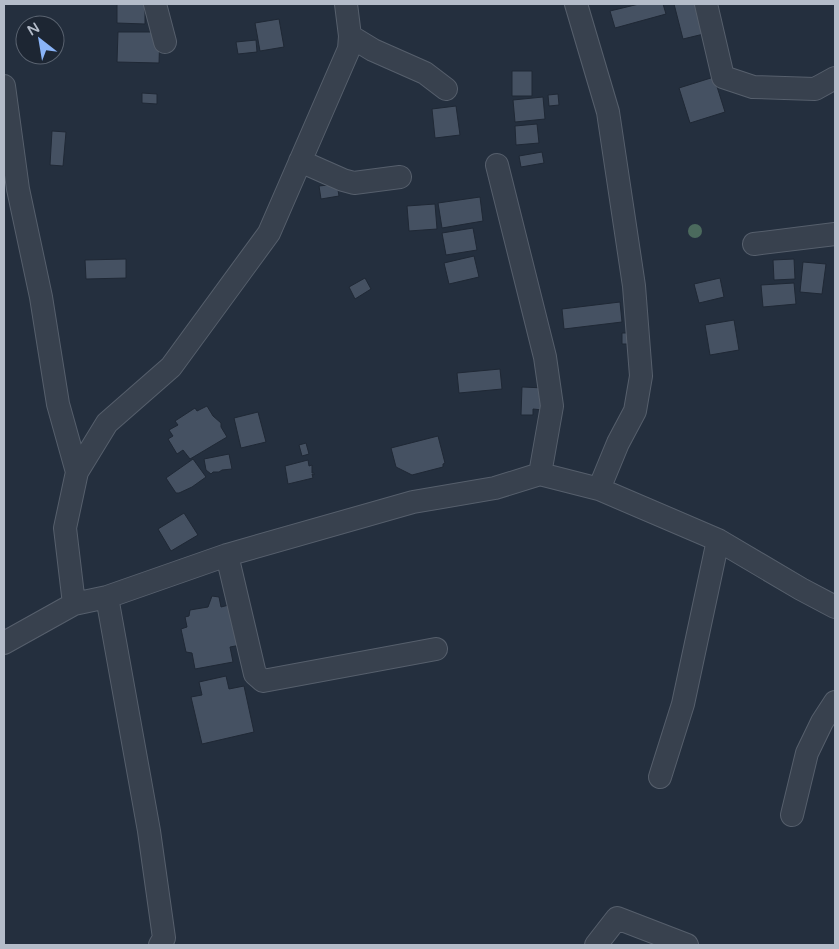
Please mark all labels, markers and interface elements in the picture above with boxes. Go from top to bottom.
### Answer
north arrow [15,15,65,65]
text: N [24,19,43,39]

